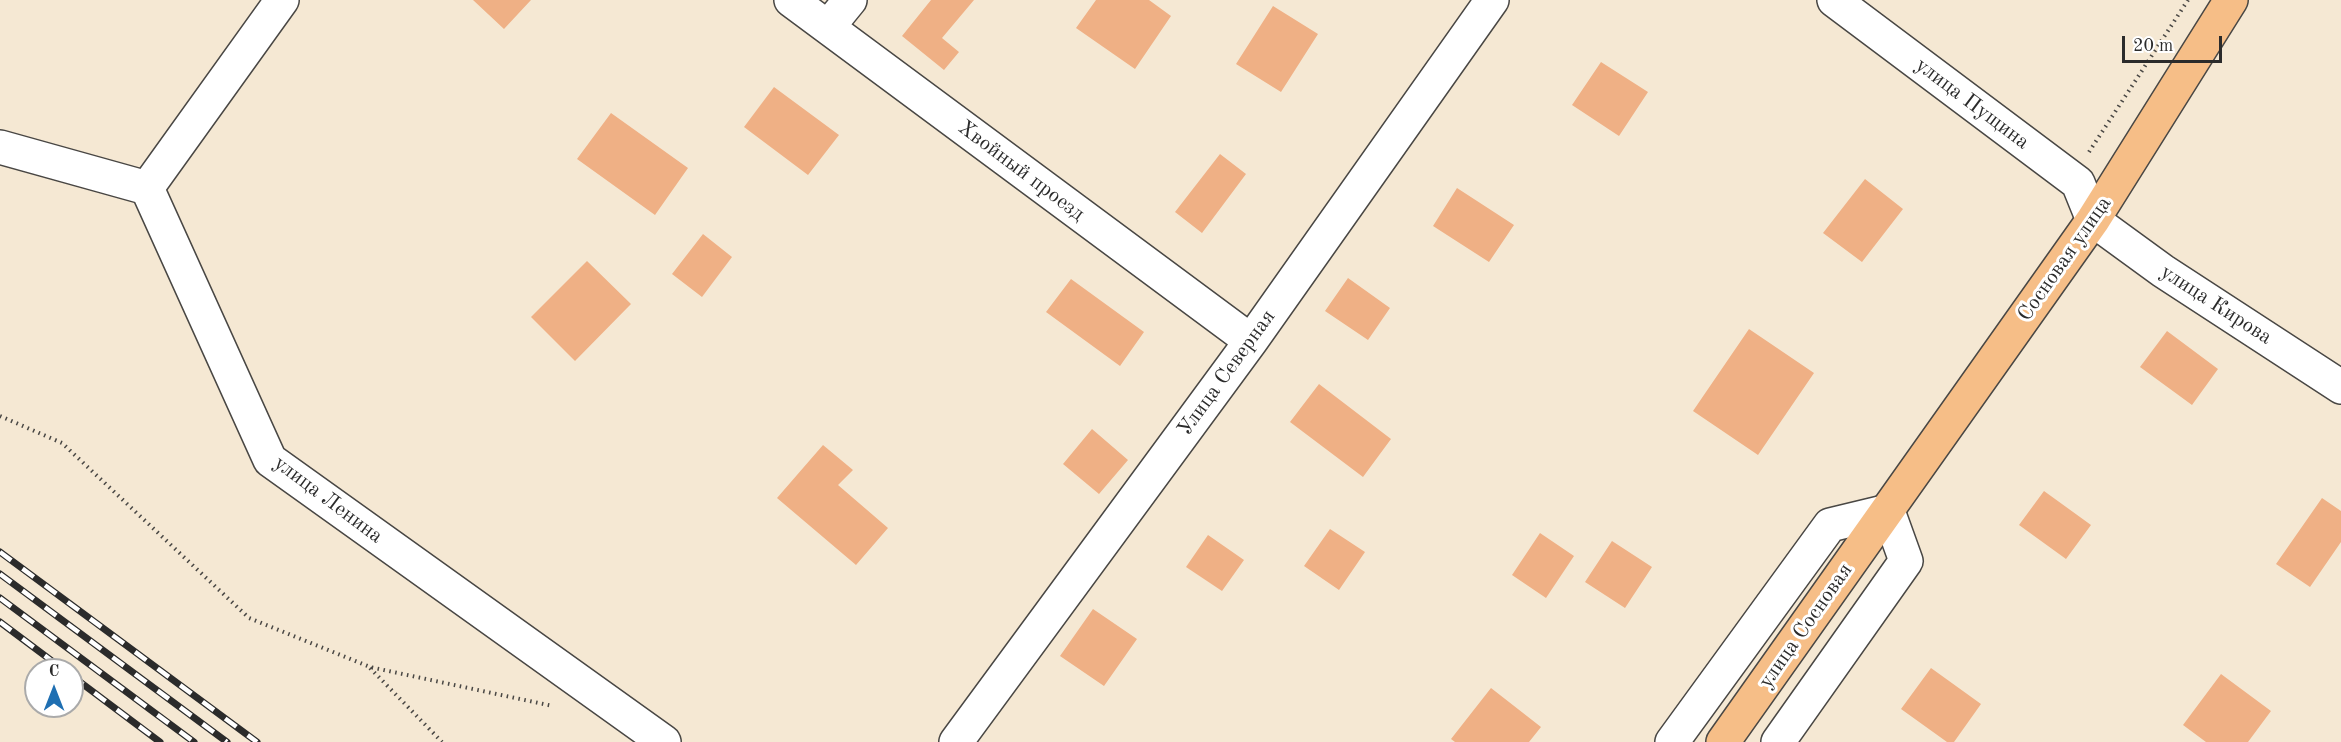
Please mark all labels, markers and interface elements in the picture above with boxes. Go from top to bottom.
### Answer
scale bar [2125,24,2226,62]
text: 20 m [2133,37,2173,55]
street label: улица Пущина [1910,53,2034,155]
street label: Хвойный проезд [953,115,1089,227]
street label: Сосновая улица [2013,192,2117,326]
street label: улица Кирова [2155,260,2277,350]
street label: Улица Северная [1173,305,1281,441]
street label: улица Ленина [268,451,388,549]
street label: улица Сосновая [1754,559,1858,693]
north arrow [24,658,84,718]
text: С [49,664,59,680]

